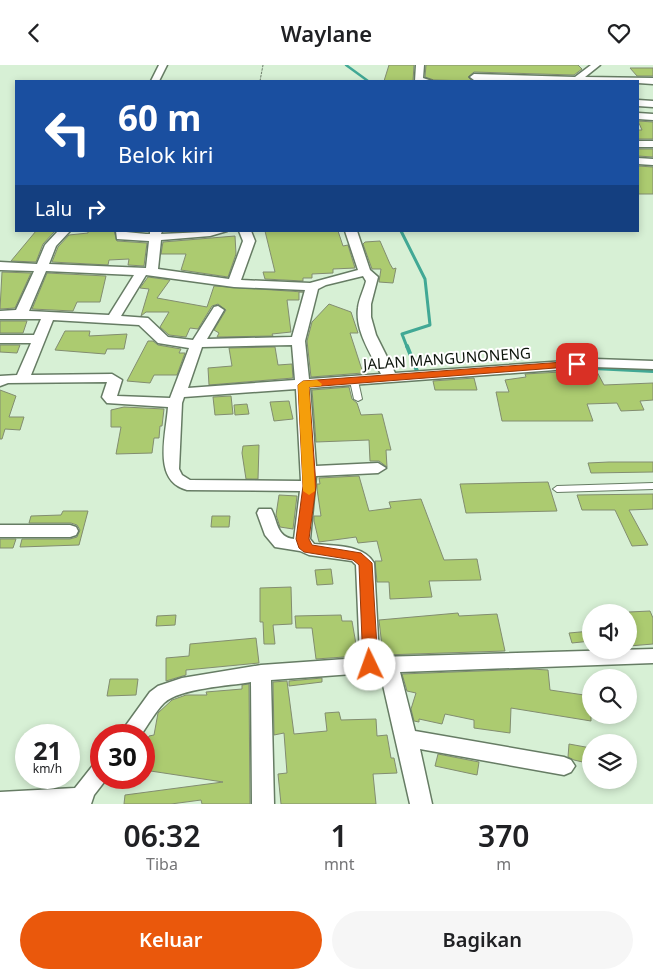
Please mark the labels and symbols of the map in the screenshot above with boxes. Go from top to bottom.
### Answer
street label: JALAN MANGUNONENG [360,342,532,374]
pin [556,343,598,385]
position arrow [343,638,395,690]
speed limit sign: 30 [90,724,155,789]

